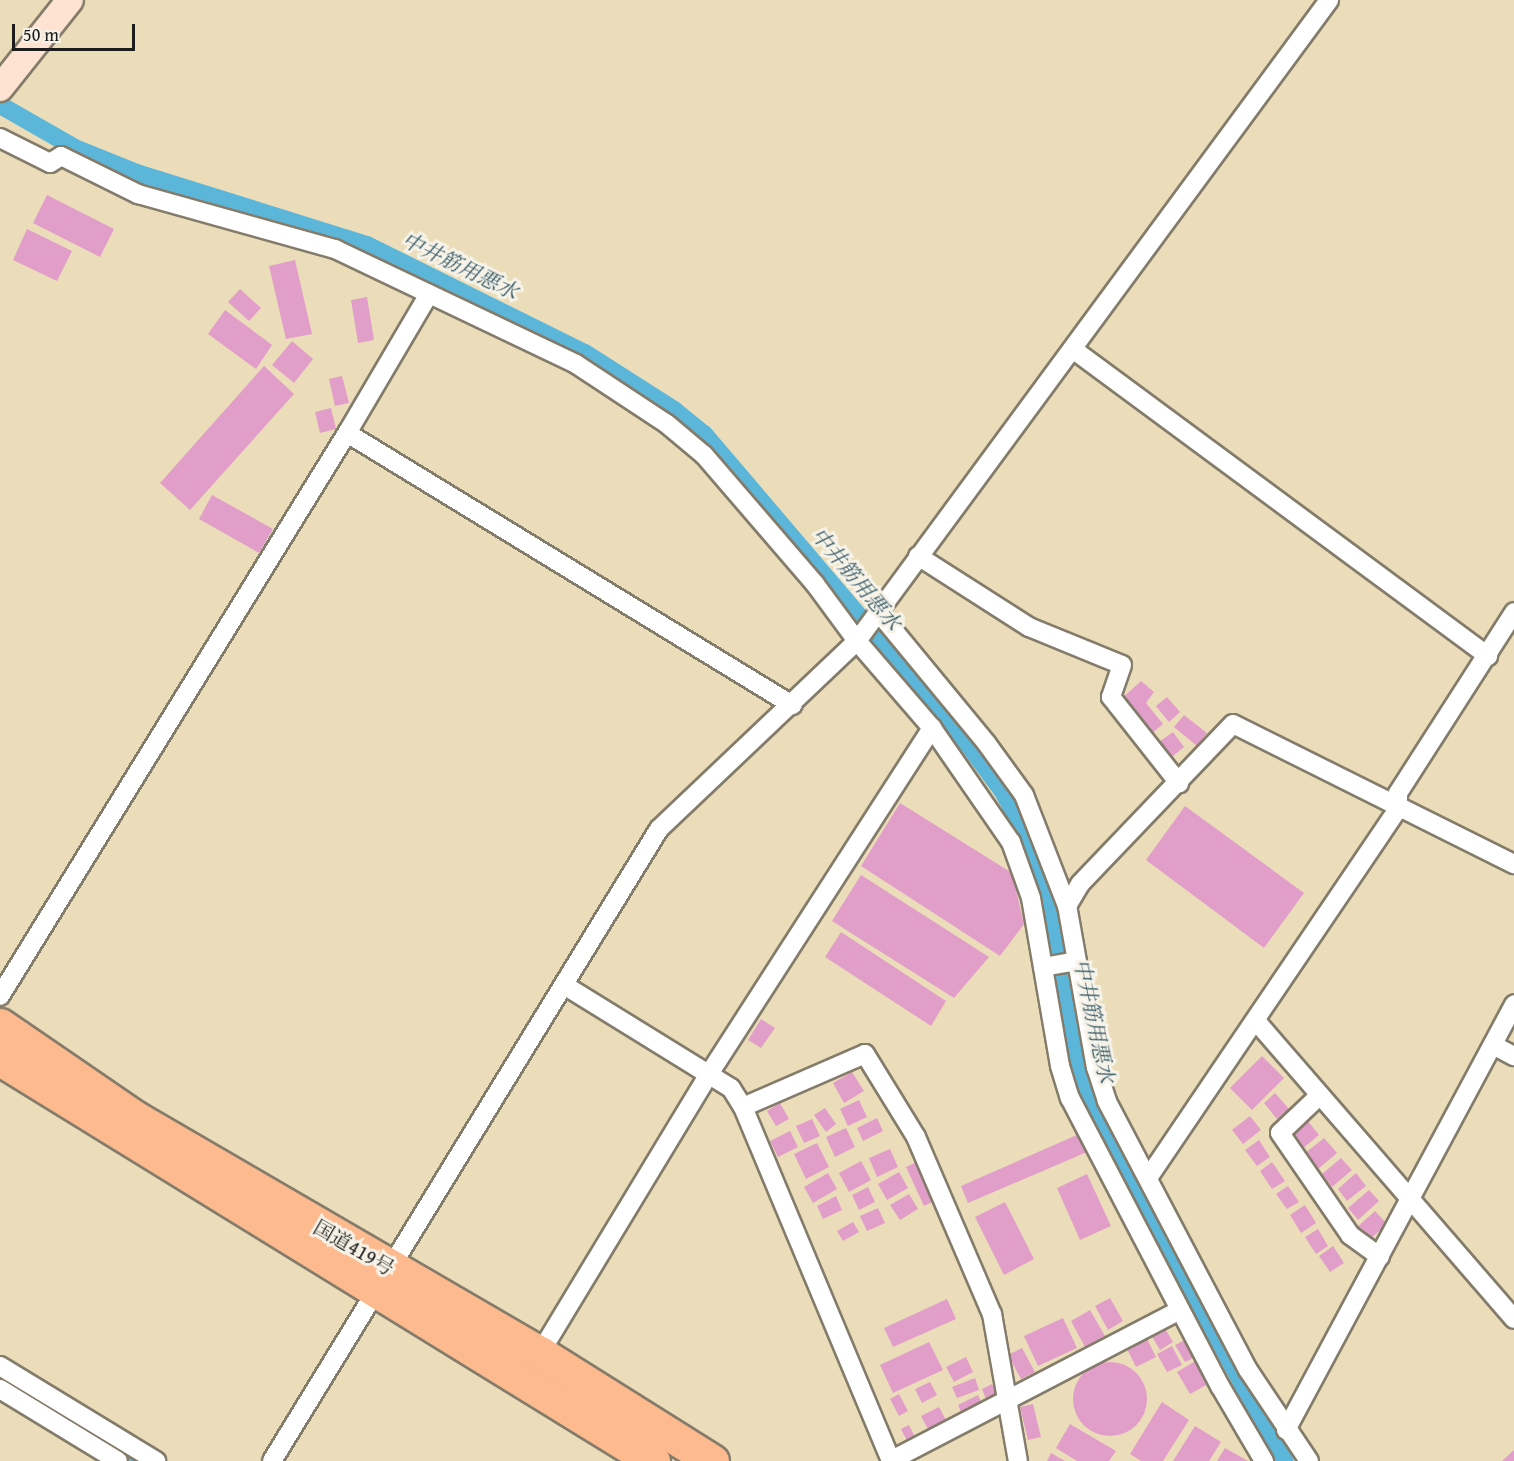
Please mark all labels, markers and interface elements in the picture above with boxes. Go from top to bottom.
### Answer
scale bar [15,12,138,50]
text: 50 m [23,21,59,48]
water label: 中井筋用悪水 [398,227,522,305]
water label: 中井筋用悪水 [806,523,906,635]
water label: 中井筋用悪水 [1069,957,1119,1085]
street label: 国道419号 [310,1214,398,1280]

